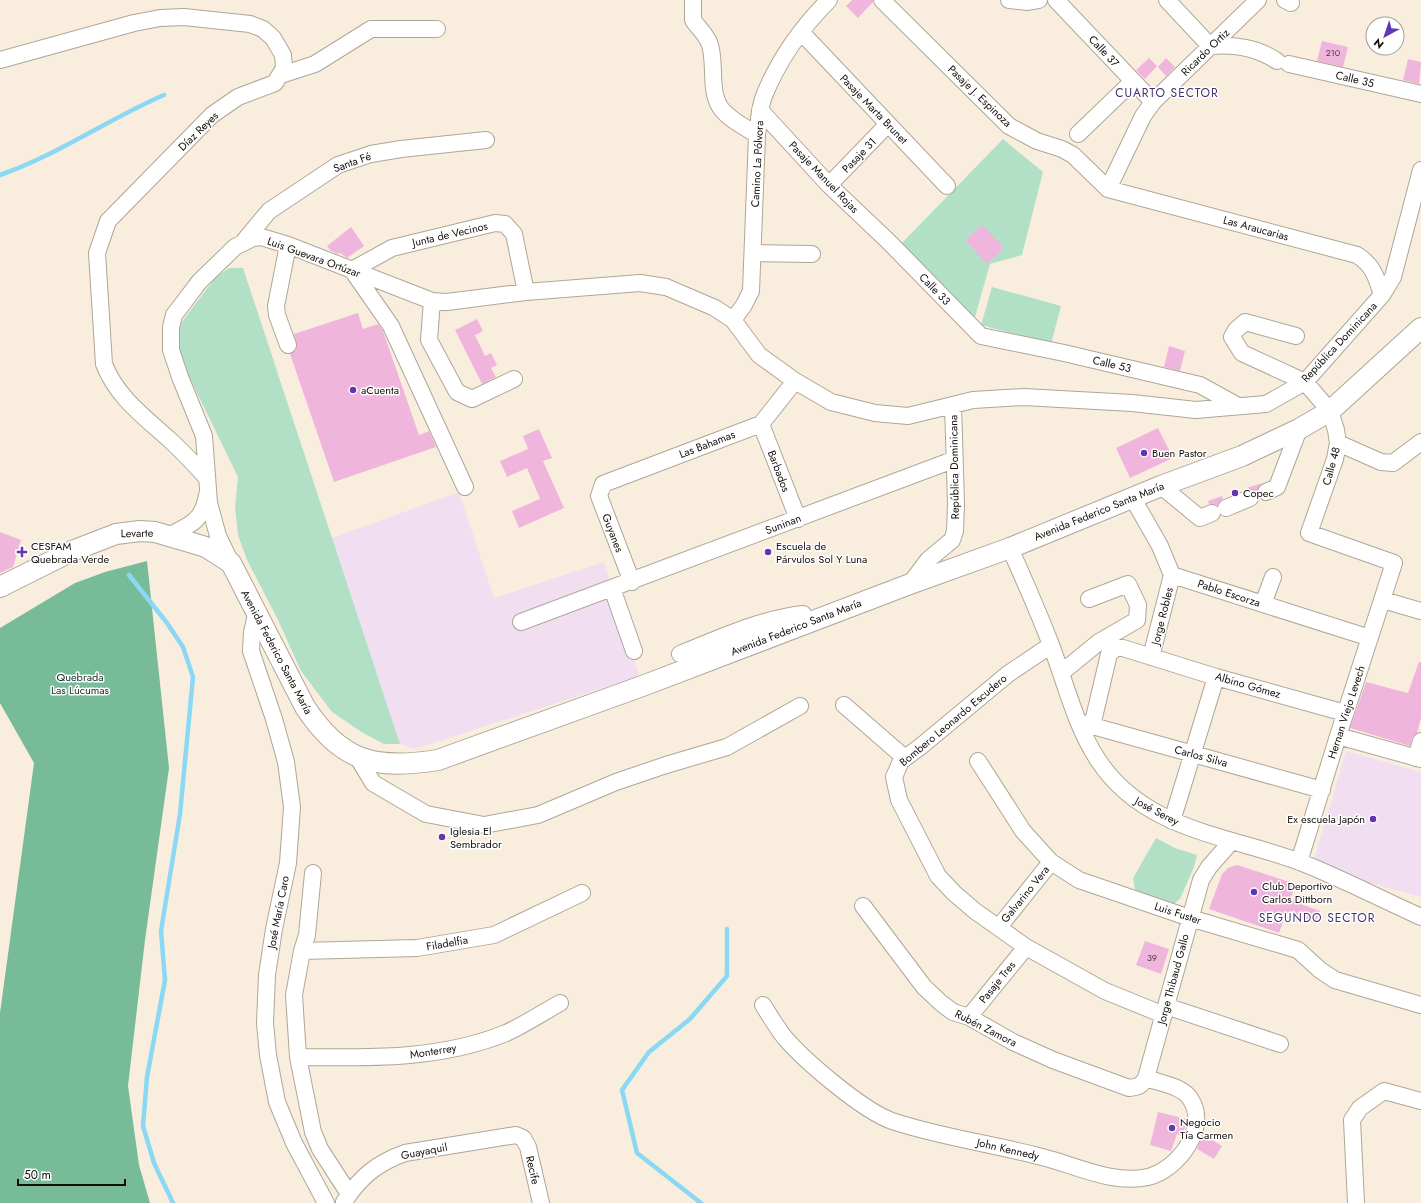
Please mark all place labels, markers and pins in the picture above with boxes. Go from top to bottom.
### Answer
place label: aCuenta [361,382,399,398]
marker: aCuenta [348,385,358,395]
place label: Buen Pastor [1152,445,1207,461]
marker: Buen Pastor [1139,448,1149,458]
place label: Copec [1243,485,1274,501]
marker: Copec [1230,488,1240,498]
place label: CESFAM Quebrada Verde [31,538,109,567]
place label: Escuela de Párvulos Sol Y Luna [776,538,867,567]
marker: CESFAM Quebrada Verde [16,546,28,558]
marker: Escuela de Párvulos Sol Y Luna [763,547,773,557]
place label: Ex escuela Japón [1287,811,1365,827]
marker: Ex escuela Japón [1368,814,1378,824]
place label: Iglesia El Sembrador [450,823,502,852]
marker: Iglesia El Sembrador [437,832,447,842]
place label: Club Deportivo Carlos Dittborn [1262,878,1333,907]
marker: Club Deportivo Carlos Dittborn [1249,887,1259,897]
place label: Negocio Tía Carmen [1180,1114,1233,1143]
marker: Negocio Tía Carmen [1167,1123,1177,1133]

